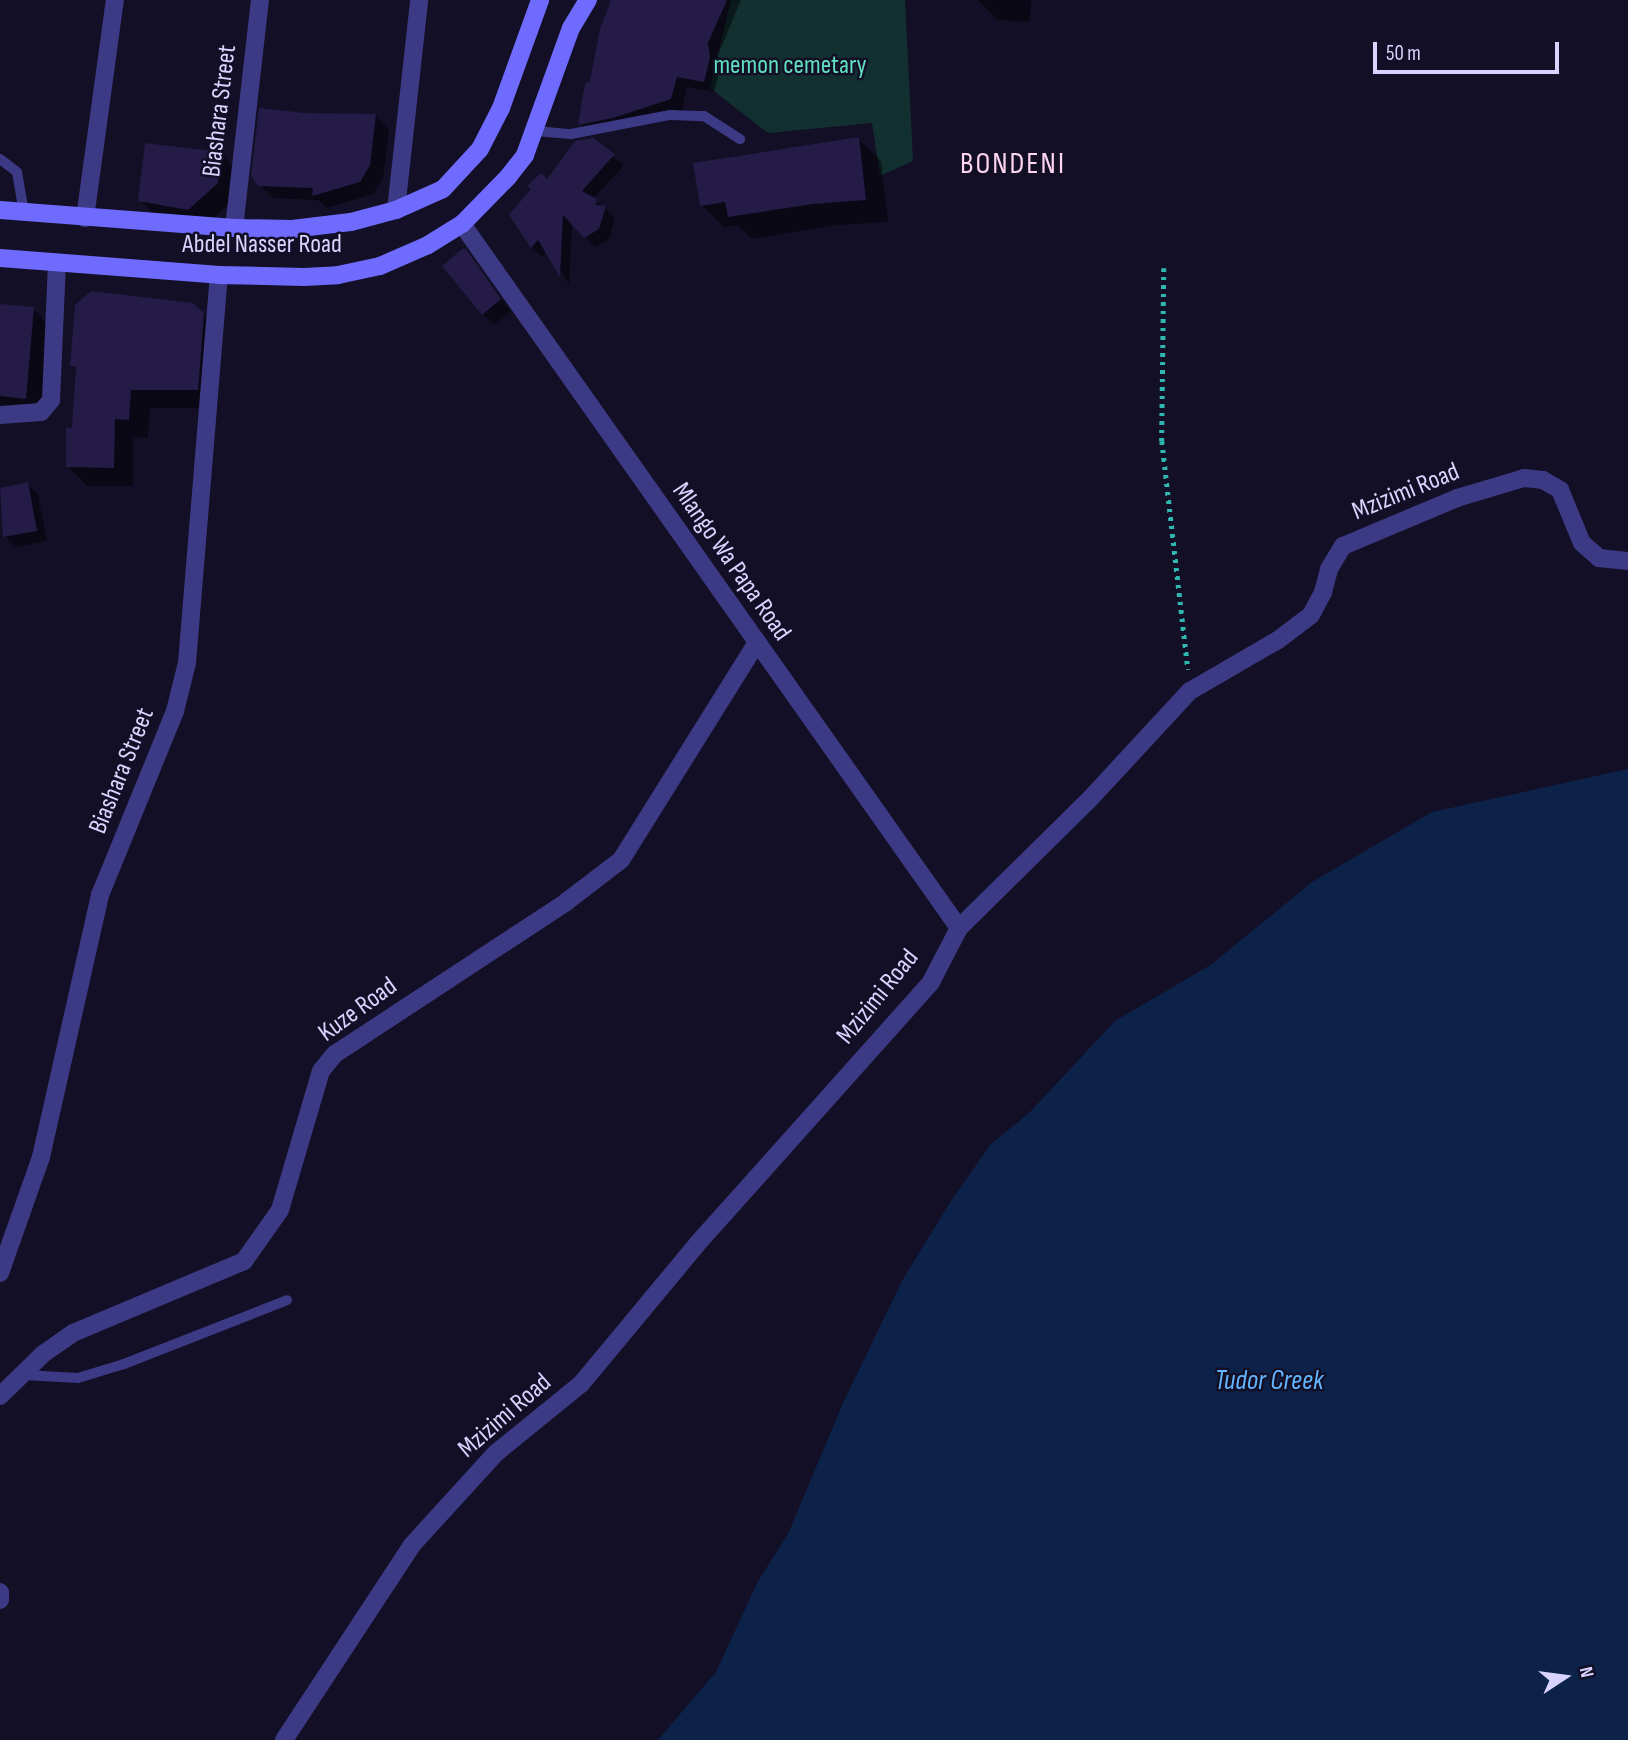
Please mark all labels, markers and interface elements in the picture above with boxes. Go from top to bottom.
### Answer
scale bar [1376,28,1562,72]
text: 50 m [1386,41,1421,66]
street label: Biashara Street [196,43,244,179]
park label: memon cemetary [713,50,867,82]
district label: BONDENI [961,146,1065,182]
street label: Abdel Nasser Road [182,229,342,261]
street label: Mzizimi Road [1348,456,1464,528]
street label: Mlango Wa Papa Road [665,477,797,647]
street label: Biashara Street [83,704,161,838]
street label: Mzizimi Road [830,943,926,1051]
street label: Kuze Road [313,971,403,1049]
water label: Tudor Creek [1215,1364,1323,1398]
street label: Mzizimi Road [452,1367,558,1465]
north arrow [1530,1642,1600,1712]
text: N [1574,1665,1598,1680]

